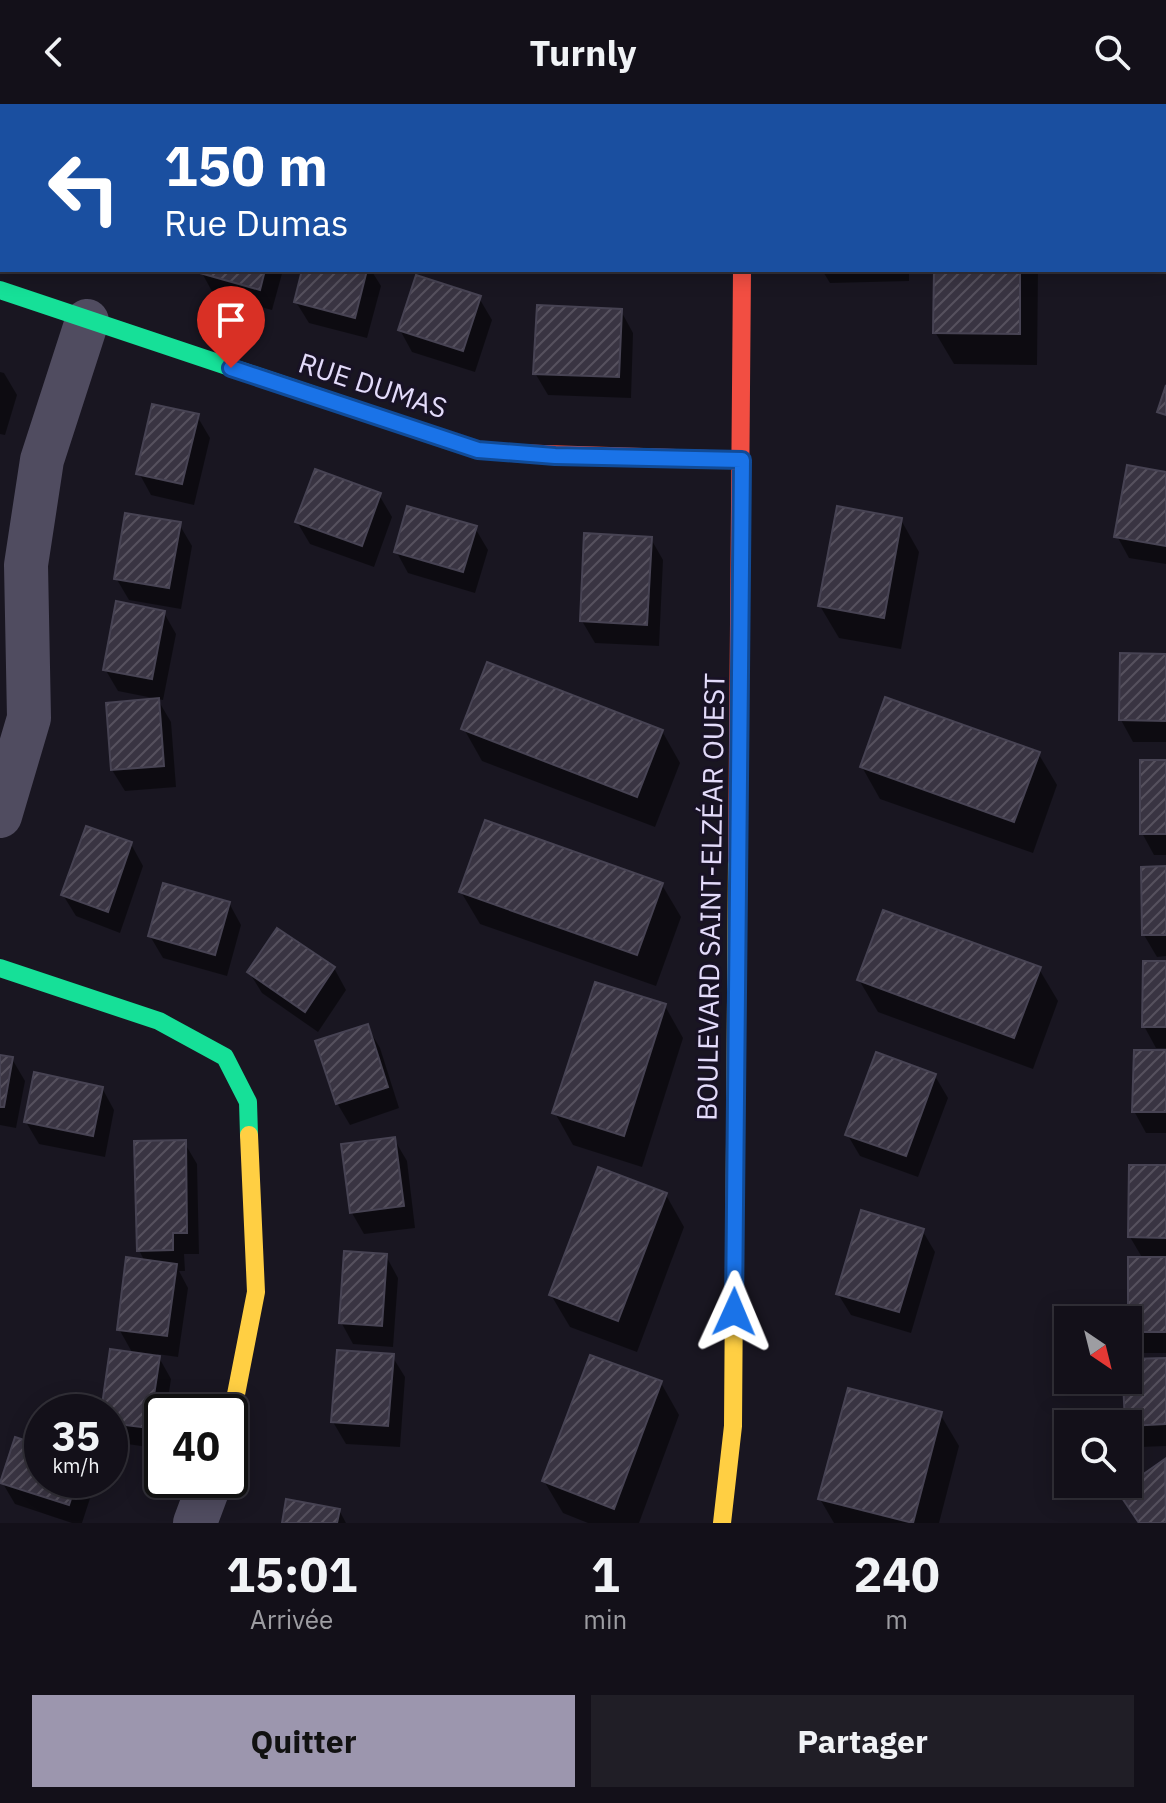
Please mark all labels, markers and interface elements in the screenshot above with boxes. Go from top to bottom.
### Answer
text: Turnly [530,29,636,76]
icon: back [32,30,76,74]
icon: search [1090,30,1134,74]
text: 150 m [164,129,328,201]
icon: left [32,136,136,240]
text: Rue Dumas [164,199,349,246]
pin [197,286,265,368]
icon: arrive [209,298,253,342]
street label: RUE DUMAS [294,344,452,426]
street label: BOULEVARD SAINT-ELZÉAR OUEST [688,673,732,1121]
position arrow [692,1270,776,1354]
north arrow [1054,1306,1142,1394]
map controls [1054,1306,1142,1498]
speed limit sign: 40 [144,1394,248,1498]
text: 35 [52,1410,100,1462]
button: search [1054,1410,1142,1498]
text: km/h [52,1452,100,1479]
text: 15:01 [226,1543,357,1605]
text: 1 [591,1543,620,1605]
text: 240 [853,1543,940,1605]
text: Arrivée [250,1602,333,1636]
text: min [583,1602,627,1636]
text: m [885,1602,908,1636]
button: Quitter [32,1695,575,1787]
button: Partager [591,1695,1134,1787]

